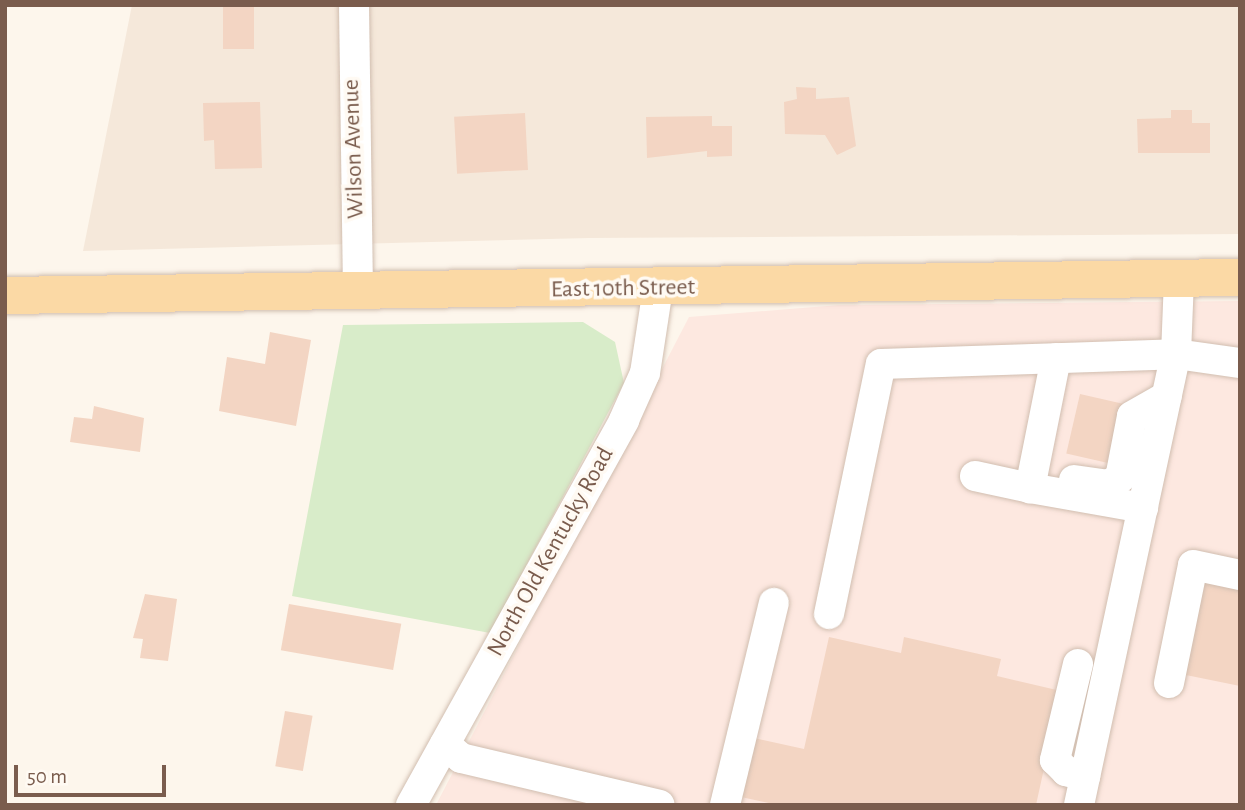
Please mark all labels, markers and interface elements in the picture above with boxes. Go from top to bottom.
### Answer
street label: Wilson Avenue [337,79,371,219]
street label: East 10th Street [551,273,695,305]
street label: North Old Kentucky Road [481,442,621,662]
scale bar [18,750,170,794]
text: 50 m [27,766,67,787]

